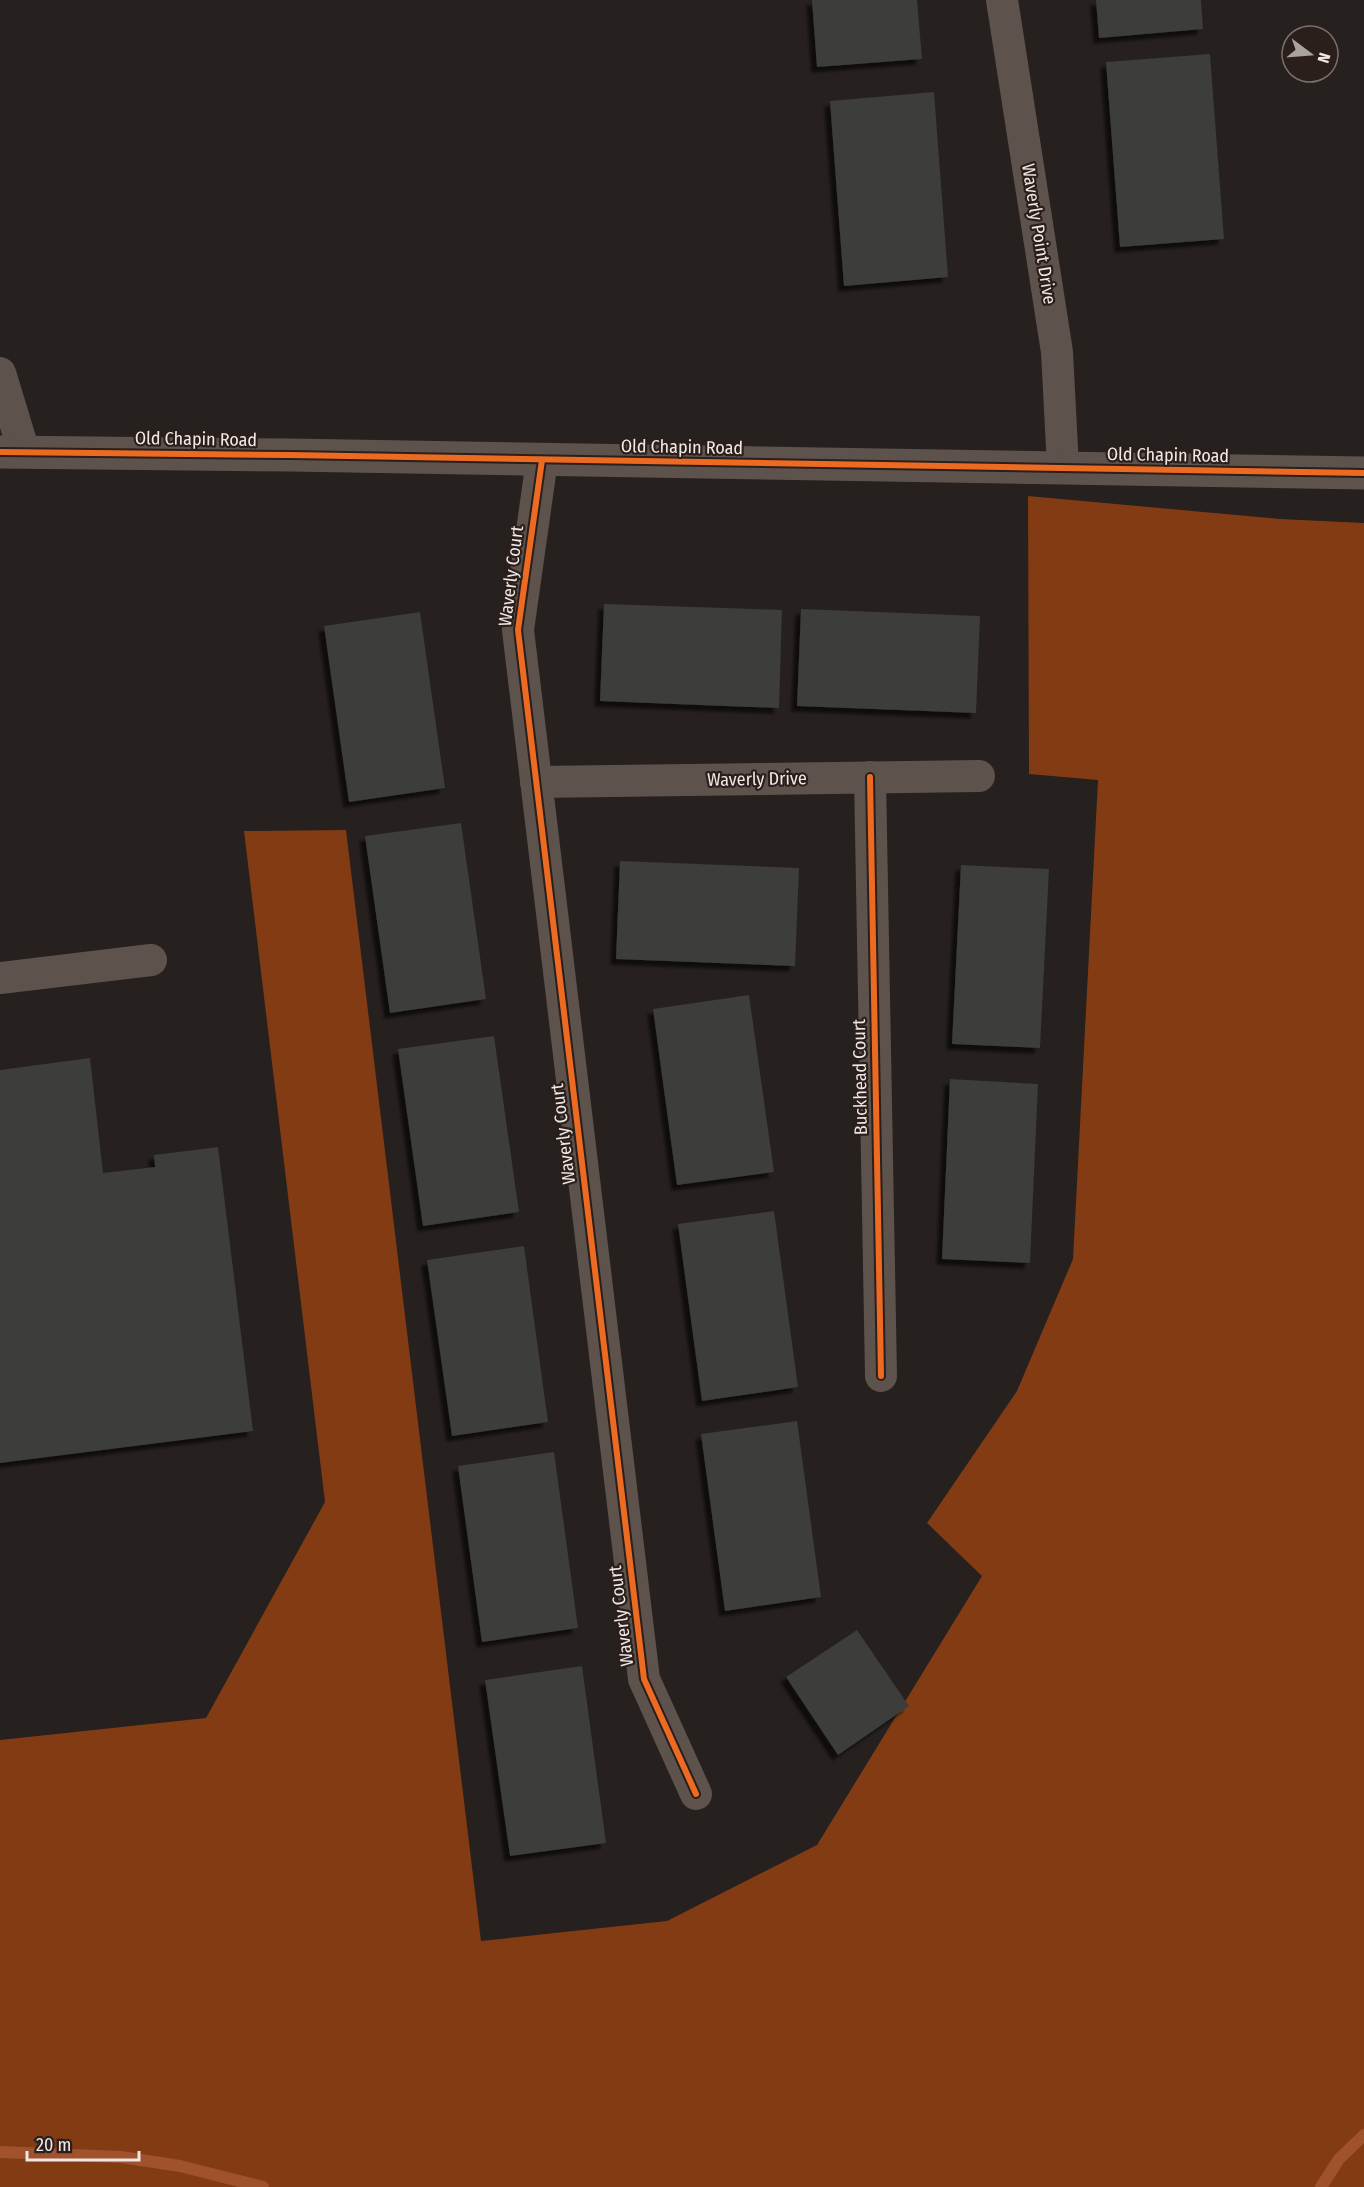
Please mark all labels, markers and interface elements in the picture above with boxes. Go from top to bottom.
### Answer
north arrow [1280,24,1340,84]
text: N [1313,51,1334,65]
street label: Waverly Point Drive [1017,162,1061,306]
street label: Old Chapin Road [135,427,257,451]
street label: Old Chapin Road [621,435,743,459]
street label: Old Chapin Road [1107,443,1229,467]
street label: Waverly Court [494,524,528,628]
street label: Waverly Drive [707,767,807,791]
street label: Buckhead Court [848,1019,872,1135]
street label: Waverly Court [546,1082,580,1186]
street label: Waverly Court [604,1564,638,1668]
scale bar [27,2124,140,2162]
text: 20 m [36,2134,71,2156]

